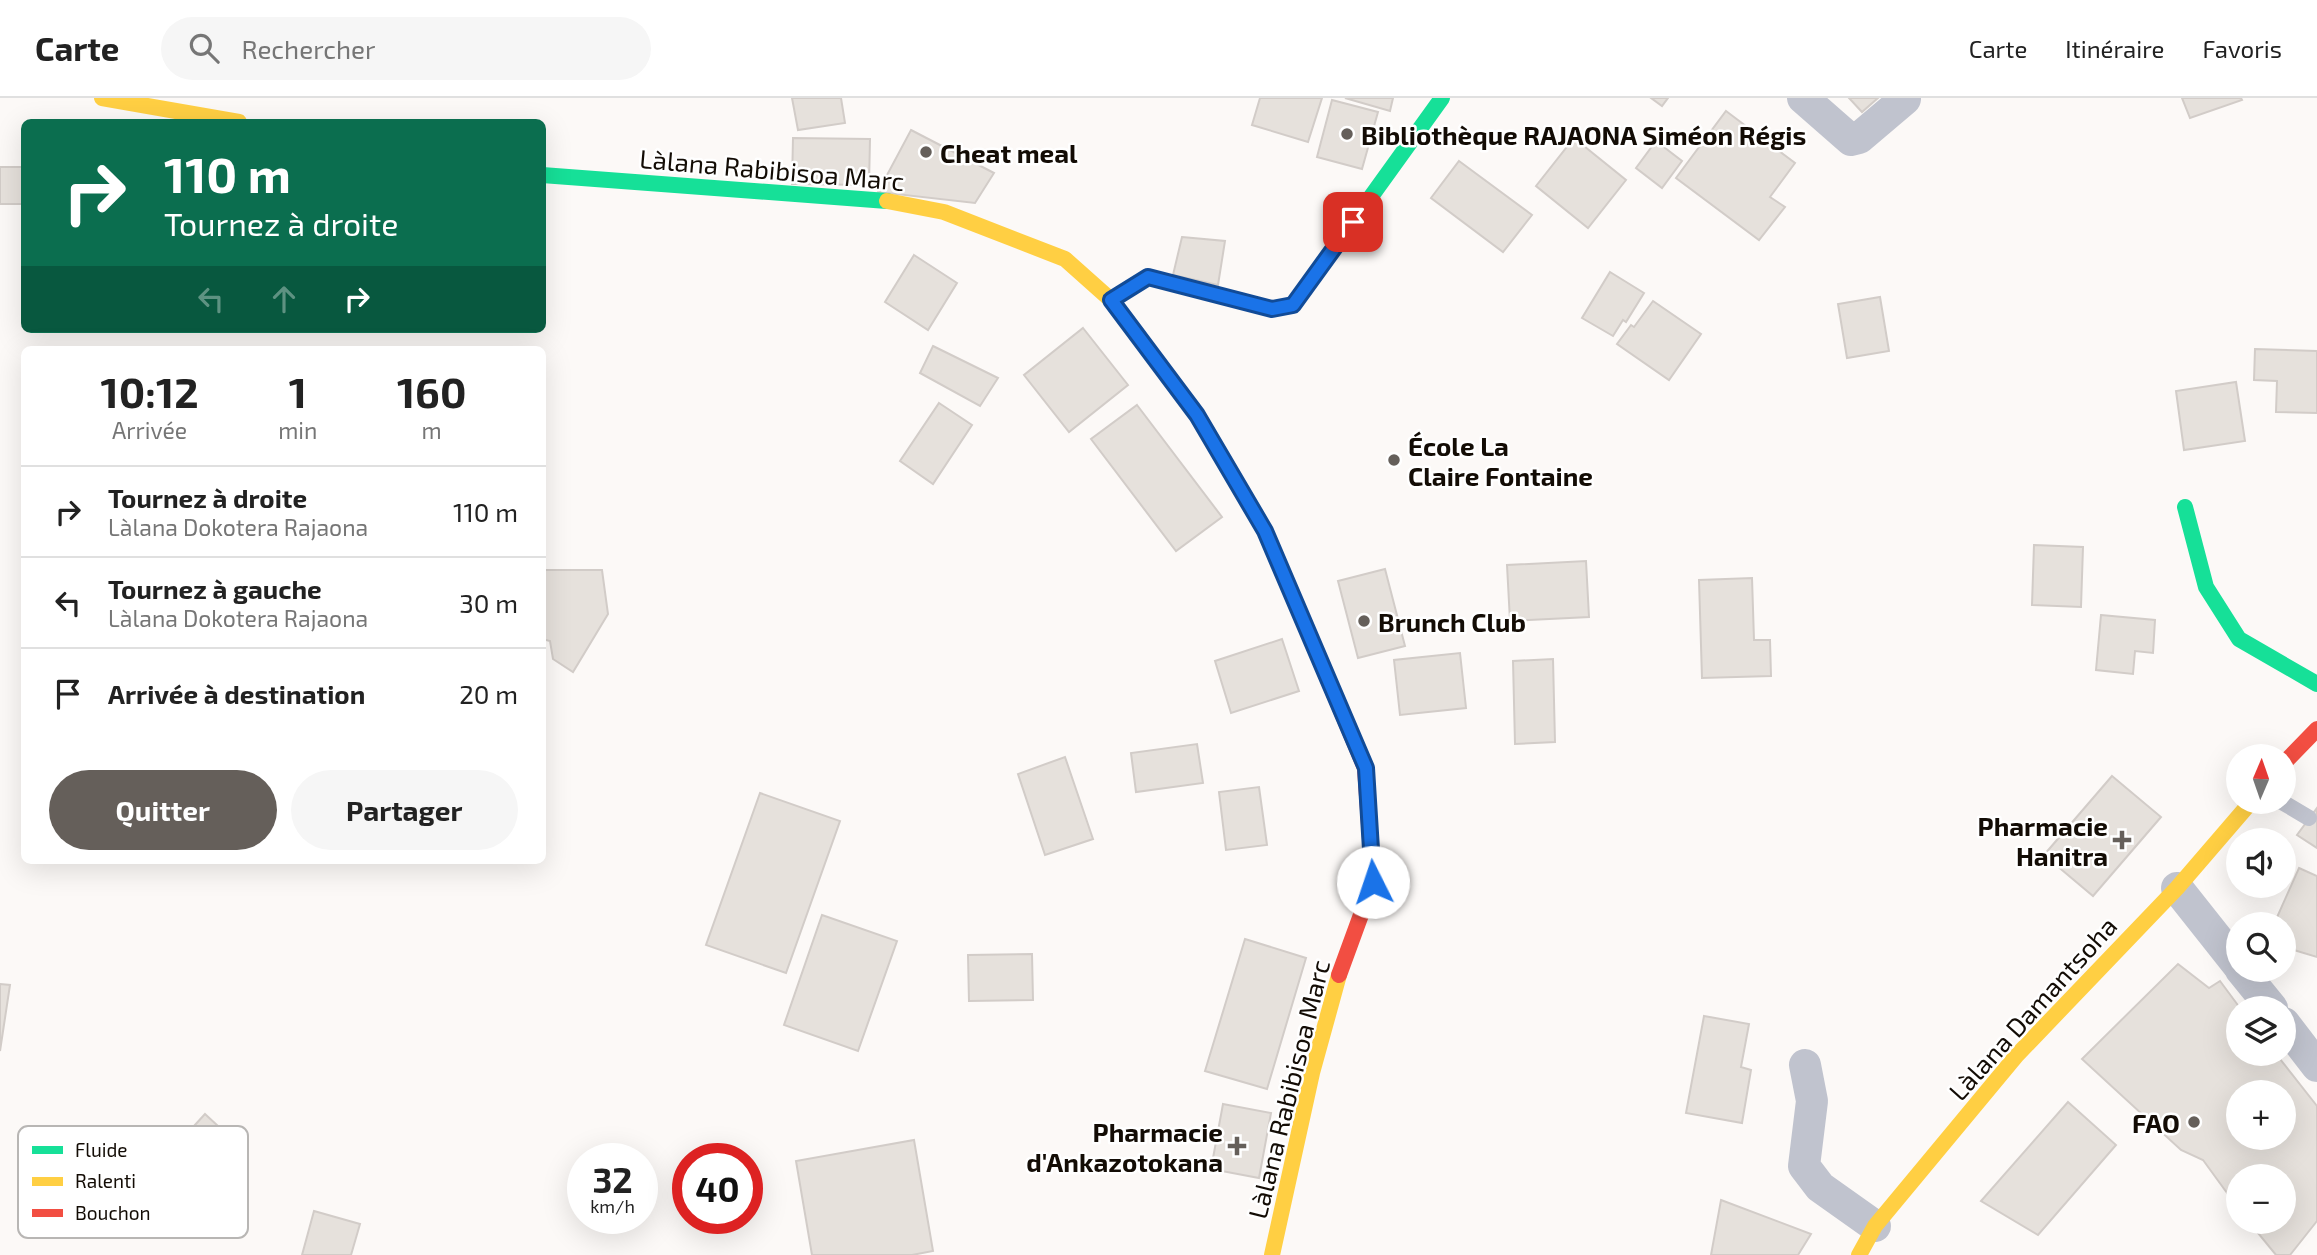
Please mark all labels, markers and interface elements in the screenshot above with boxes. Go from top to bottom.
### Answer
search box [161,17,651,80]
text: Carte [35,28,119,68]
icon: search [185,29,223,67]
text: Rechercher [241,33,375,64]
text: Carte [1969,34,2027,63]
text: Itinéraire [2065,34,2164,63]
text: Favoris [2202,34,2282,63]
place label: Bibliothèque RAJAONA Siméon Régis [1361,119,1806,150]
marker: Bibliothèque RAJAONA Siméon Régis [1339,126,1355,142]
place label: Cheat meal [940,137,1078,168]
street label: Làlana Rabibisoa Marc [638,142,906,196]
text: 110 m [164,144,291,203]
marker: Cheat meal [918,144,934,160]
icon: right [49,147,140,238]
pin [1323,192,1383,252]
icon: arrive [1334,203,1372,241]
text: Tournez à droite [164,204,398,242]
icon: left [192,280,230,318]
icon: ahead [265,280,303,318]
icon: right [338,280,376,318]
text: 10:12 [101,366,199,416]
text: 1 [289,366,307,416]
text: 160 [397,366,466,416]
text: Arrivée [112,416,187,444]
text: min [278,416,317,444]
text: m [422,416,442,444]
place label: École La Claire Fontaine [1408,430,1593,491]
marker: École La Claire Fontaine [1386,452,1402,468]
text: Tournez à droite [108,482,307,513]
icon: right [49,493,87,531]
text: 110 m [453,496,518,527]
text: Làlana Dokotera Rajaona [108,513,368,541]
text: Tournez à gauche [108,573,322,604]
icon: left [49,584,87,622]
text: 30 m [459,587,518,618]
text: Làlana Dokotera Rajaona [108,604,368,632]
place label: Brunch Club [1378,606,1526,637]
marker: Brunch Club [1356,613,1372,629]
icon: arrive [49,675,87,713]
text: Arrivée à destination [108,678,365,709]
text: 20 m [459,678,518,709]
north arrow [2226,744,2296,814]
map controls [2226,744,2296,1234]
button: Quitter [49,770,277,850]
button: Partager [291,770,518,850]
place label: Pharmacie Hanitra [1978,810,2108,871]
button: sound [2226,828,2296,898]
marker: Pharmacie Hanitra [2114,832,2130,848]
position arrow [1336,845,1410,919]
street label: Làlana Damantsoha [1942,910,2122,1106]
button: search [2226,912,2296,982]
street label: Làlana Rabibisoa Marc [1241,956,1335,1222]
button: layers [2226,996,2296,1066]
button: + [2226,1080,2296,1150]
place label: FAO [2132,1107,2180,1138]
marker: FAO [2186,1114,2202,1130]
place label: Pharmacie d'Ankazotokana [1026,1116,1223,1177]
legend [18,1126,248,1238]
text: Fluide [75,1138,128,1161]
marker: Pharmacie d'Ankazotokana [1229,1138,1245,1154]
speed limit sign: 40 [672,1143,763,1234]
text: 32 [592,1158,633,1200]
button: − [2226,1164,2296,1234]
text: Ralenti [75,1169,136,1192]
text: km/h [590,1195,635,1217]
text: Bouchon [75,1201,151,1224]

